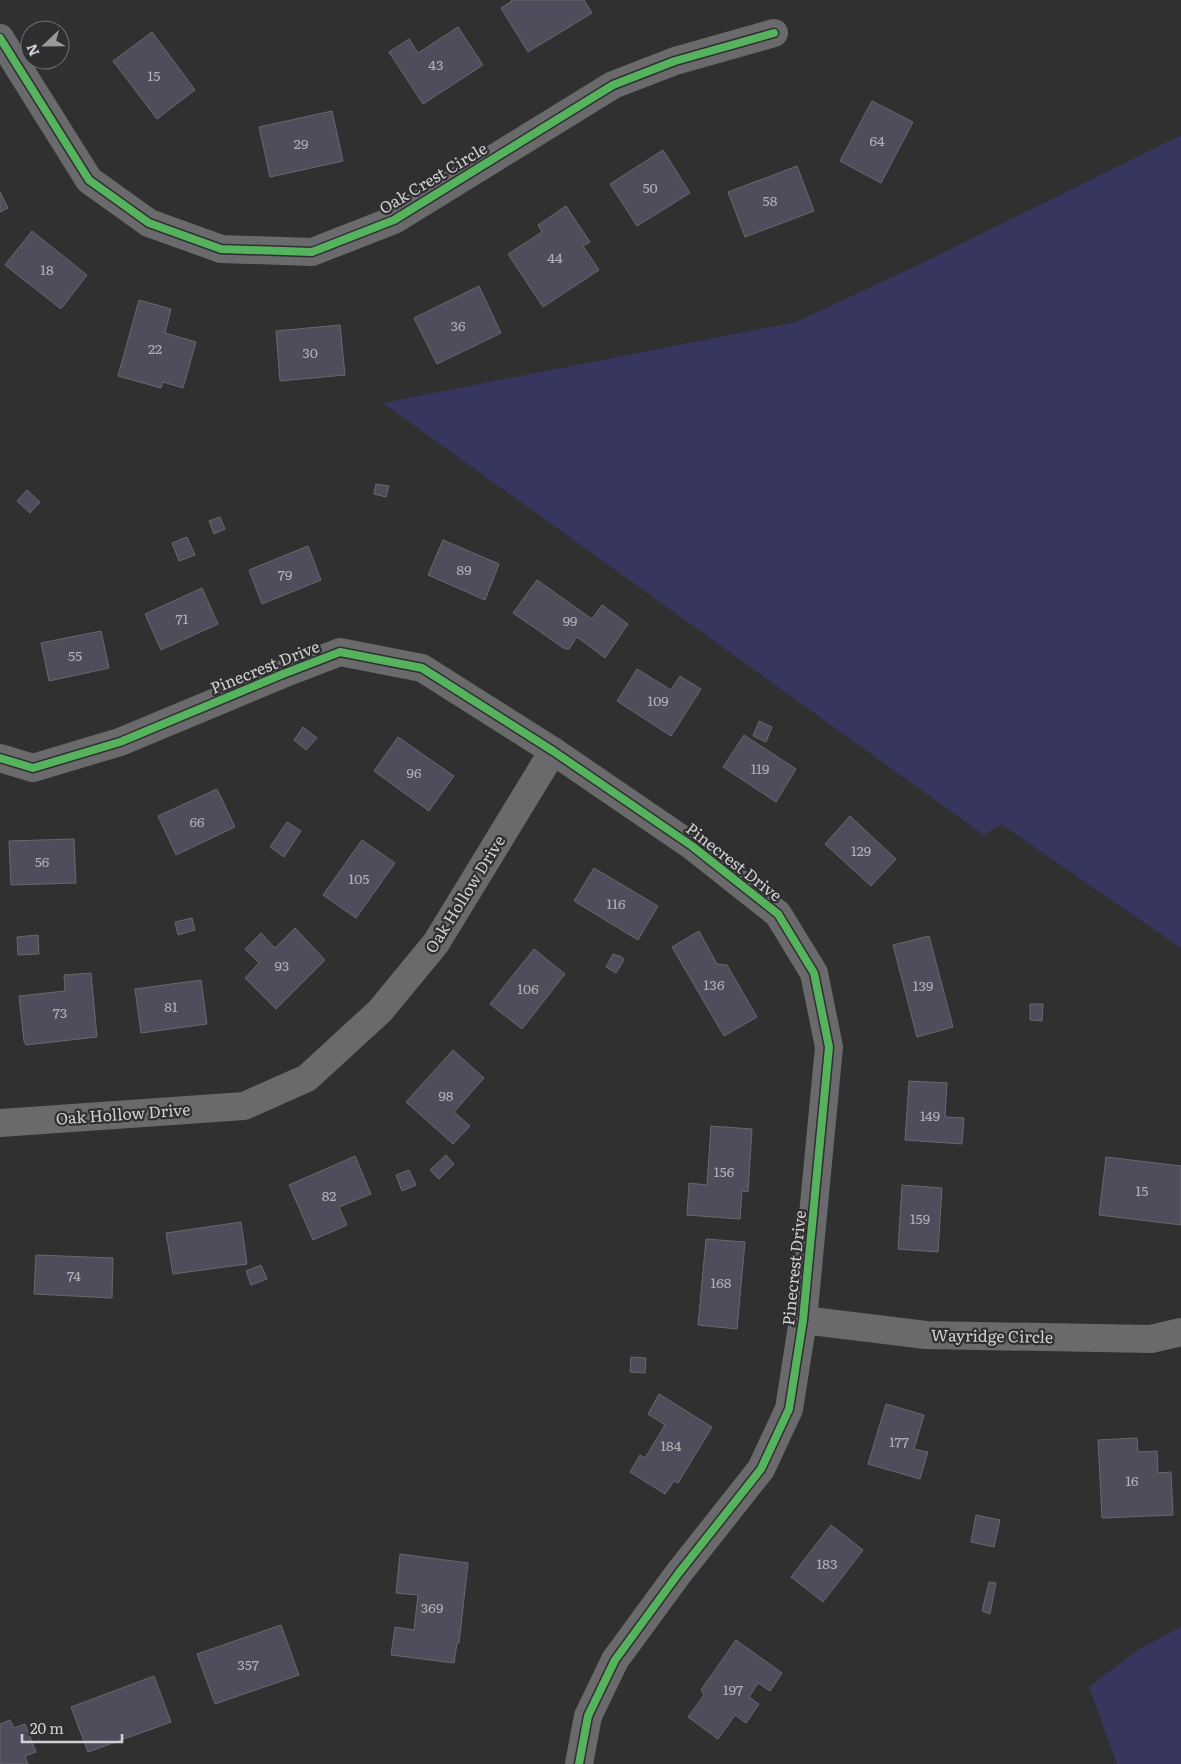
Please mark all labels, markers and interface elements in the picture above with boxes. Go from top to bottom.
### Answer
north arrow [20,20,70,70]
text: N [20,41,43,59]
house number: 43 [428,54,444,74]
house number: 15 [148,65,160,85]
house number: 64 [869,130,885,150]
house number: 29 [294,133,308,153]
street label: Oak Crest Circle [374,135,491,219]
house number: 50 [642,177,658,197]
house number: 58 [763,190,778,210]
house number: 44 [547,247,563,267]
house number: 18 [40,259,54,279]
house number: 36 [450,315,466,335]
house number: 22 [148,338,162,358]
house number: 30 [302,342,318,362]
house number: 89 [456,559,472,579]
house number: 79 [278,564,292,584]
house number: 71 [176,608,189,628]
house number: 99 [563,610,577,630]
street label: Pinecrest Drive [206,633,323,699]
house number: 55 [68,645,82,665]
house number: 109 [647,690,669,710]
house number: 119 [751,758,769,778]
house number: 96 [407,762,422,782]
house number: 66 [189,811,205,831]
street label: Pinecrest Drive [682,816,788,906]
street label: Oak Hollow Drive [418,830,510,957]
house number: 129 [851,840,871,860]
house number: 56 [35,851,50,871]
house number: 105 [349,868,369,888]
house number: 116 [607,893,626,913]
house number: 93 [275,955,289,975]
house number: 136 [704,974,725,994]
house number: 139 [913,975,933,995]
house number: 106 [517,978,539,998]
house number: 81 [164,996,178,1016]
house number: 73 [53,1002,67,1022]
house number: 98 [438,1085,454,1105]
street label: Oak Hollow Drive [55,1096,191,1130]
house number: 149 [920,1105,940,1125]
house number: 156 [714,1161,735,1181]
house number: 15 [1136,1180,1148,1200]
house number: 82 [322,1185,336,1205]
house number: 159 [910,1208,930,1228]
street label: Pinecrest Drive [775,1209,811,1327]
house number: 74 [67,1265,81,1285]
house number: 168 [711,1272,732,1292]
street label: Wayridge Circle [931,1322,1053,1348]
house number: 177 [889,1431,909,1451]
house number: 184 [660,1435,682,1455]
house number: 16 [1125,1470,1139,1490]
house number: 183 [817,1553,838,1573]
house number: 369 [421,1597,443,1617]
house number: 357 [237,1654,259,1674]
house number: 197 [723,1679,743,1699]
scale bar [22,1712,122,1744]
text: 20 m [30,1716,64,1739]

